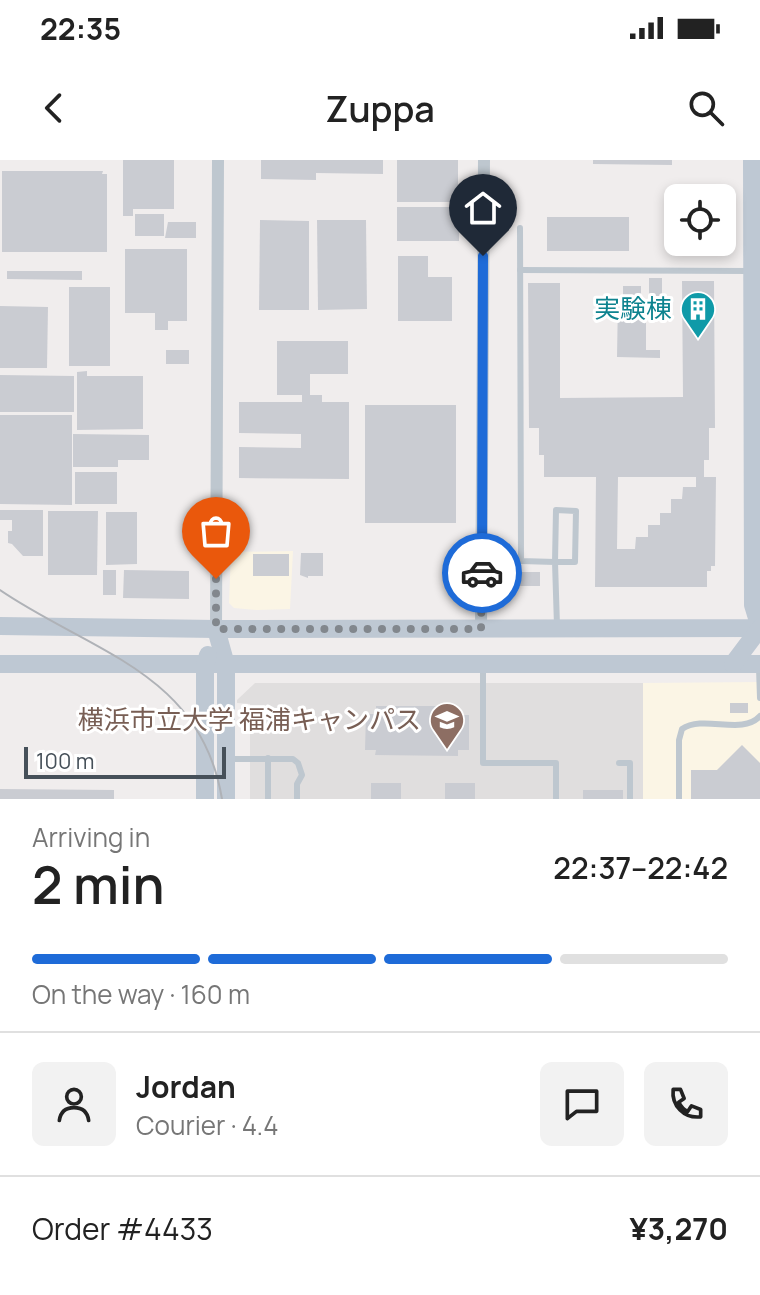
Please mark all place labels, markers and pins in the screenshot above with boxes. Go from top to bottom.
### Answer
pin [449,174,517,256]
place label: 実験棟 [594,290,672,326]
building icon: 実験棟 [679,290,717,340]
pin [182,497,250,579]
place label: 横浜市立大学 福浦キャンパス [78,701,421,737]
school or university icon: 横浜市立大学 福浦キャンパス [428,701,466,751]

